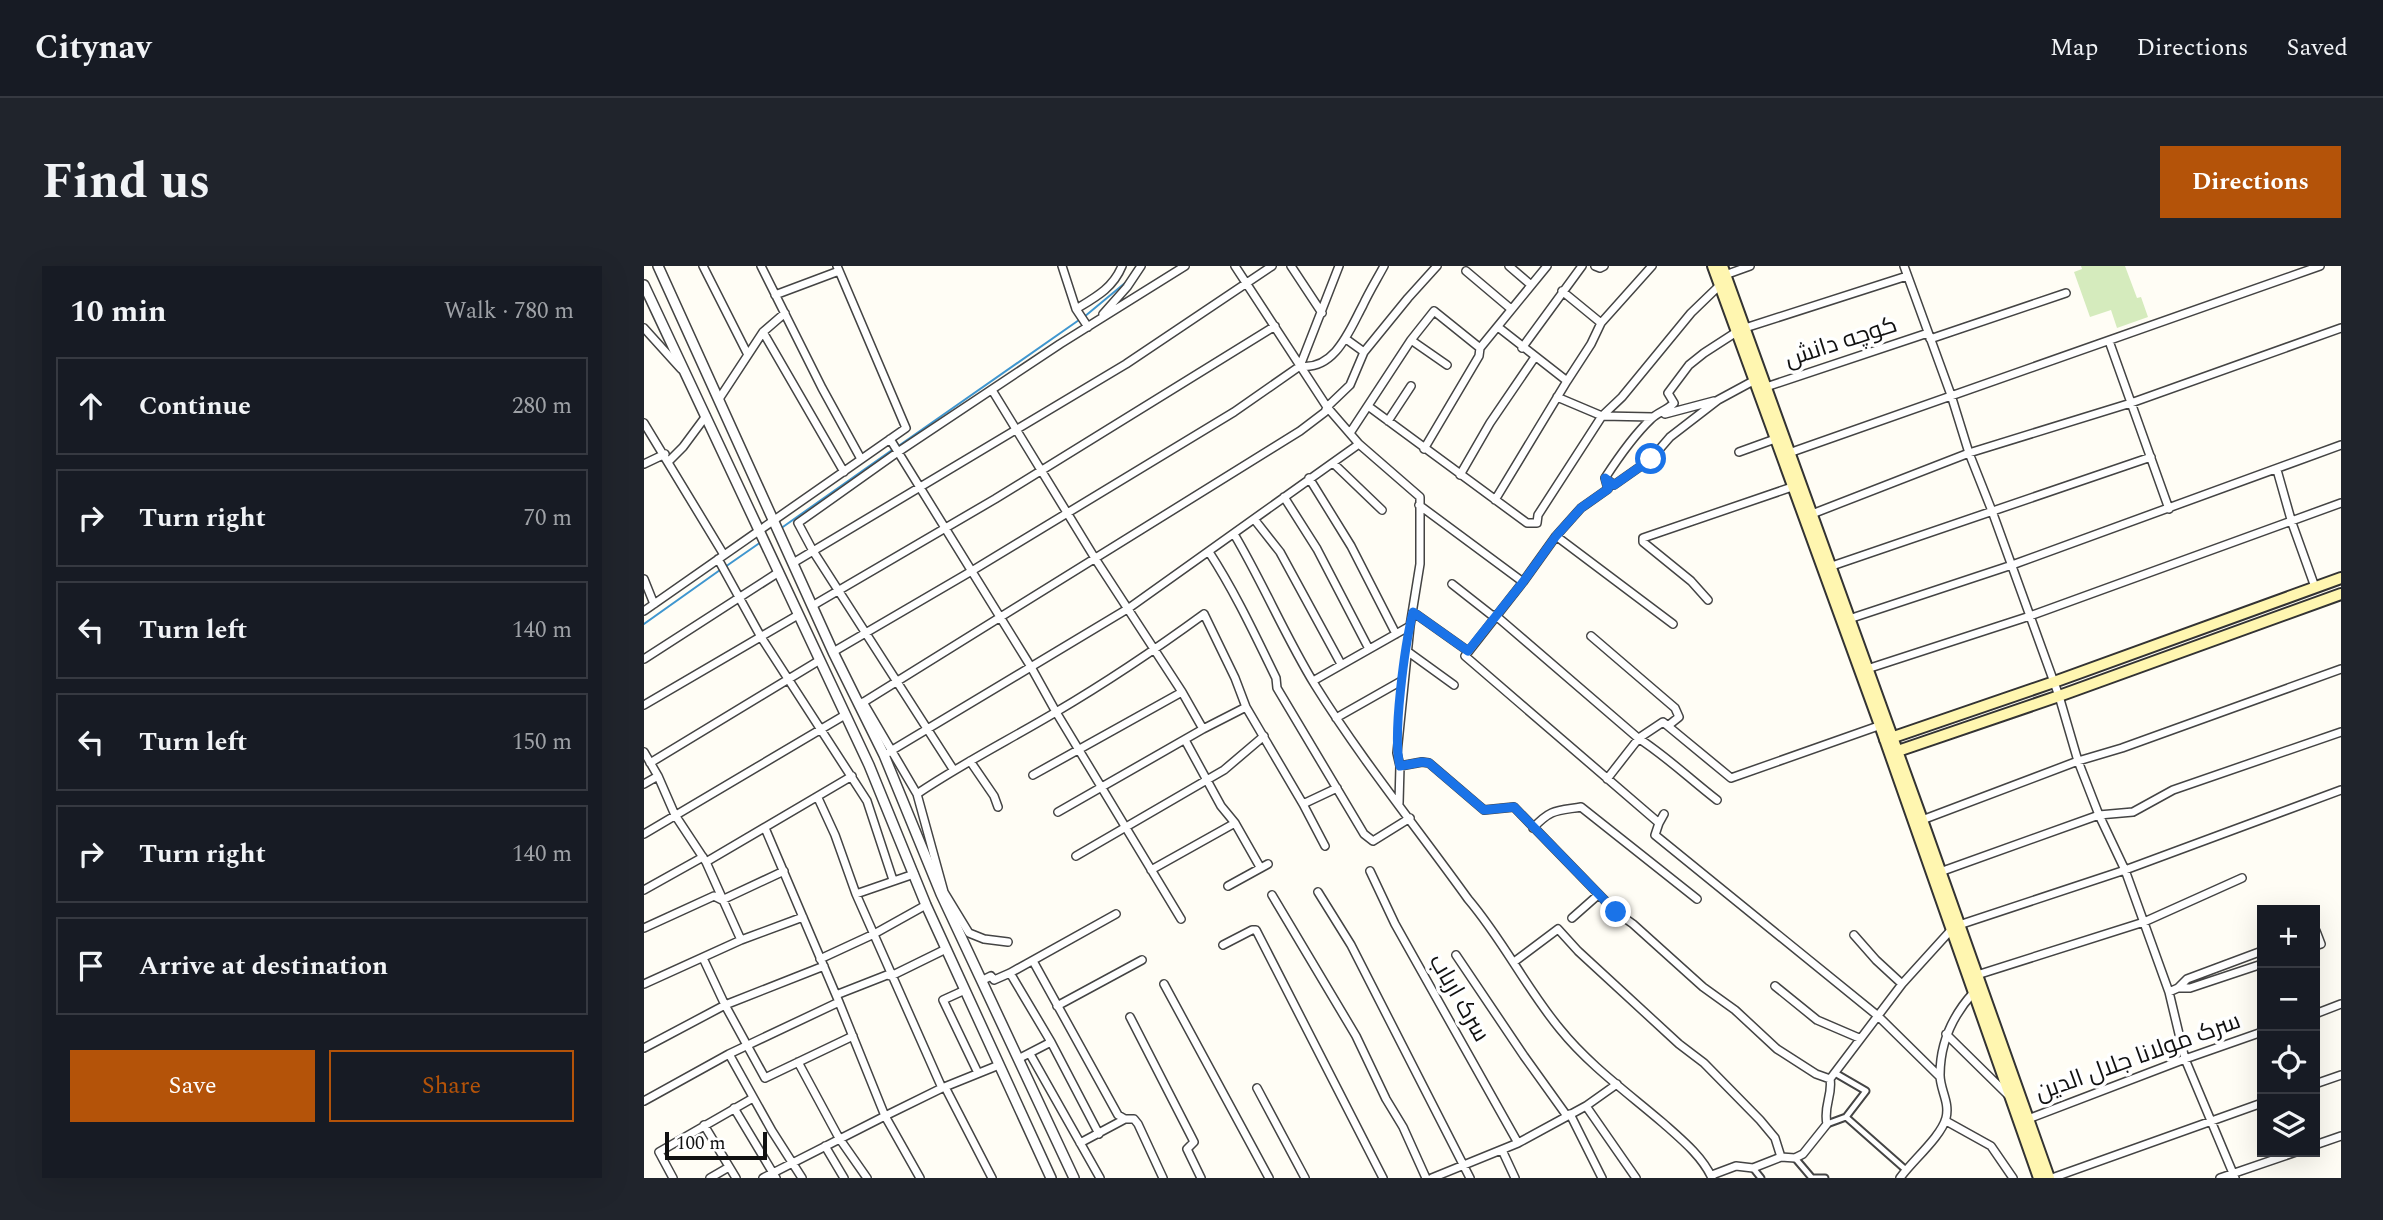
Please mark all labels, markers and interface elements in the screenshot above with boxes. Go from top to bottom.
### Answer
text: Citynav [35,23,151,73]
text: Map [2050,30,2098,66]
text: Directions [2136,30,2248,66]
text: Saved [2286,30,2348,66]
text: Find us [42,145,210,220]
button: Directions [2160,146,2341,218]
text: 10 min [70,289,167,335]
text: Walk · 780 m [444,294,574,329]
street label: کوچه دانش [1780,307,1902,377]
text: Continue [139,386,251,426]
icon: ahead [72,387,110,425]
text: 280 m [512,389,572,424]
route start [1635,443,1666,474]
text: Turn right [139,498,266,538]
icon: right [72,499,110,537]
text: 70 m [523,501,572,536]
text: Turn left [139,610,247,650]
icon: left [72,611,110,649]
text: 140 m [512,613,572,648]
text: Turn left [139,722,247,762]
icon: left [72,723,110,761]
text: 150 m [512,725,572,760]
text: Turn right [139,834,266,874]
icon: right [72,835,110,873]
text: 140 m [512,837,572,872]
route end [1600,896,1631,927]
map controls [2257,905,2320,1157]
button: + [2257,905,2320,968]
text: Arrive at destination [139,946,388,986]
icon: arrive [72,947,110,985]
street label: سرک ارباب [1419,947,1499,1049]
button: − [2257,968,2320,1031]
street label: سرک مولانا جلال الدین [2030,1003,2246,1111]
button: locate [2257,1031,2320,1094]
button: Save [70,1050,315,1122]
button: Share [329,1050,574,1122]
button: layers [2257,1094,2320,1157]
scale bar [665,1129,766,1161]
text: 100 m [676,1129,726,1158]

